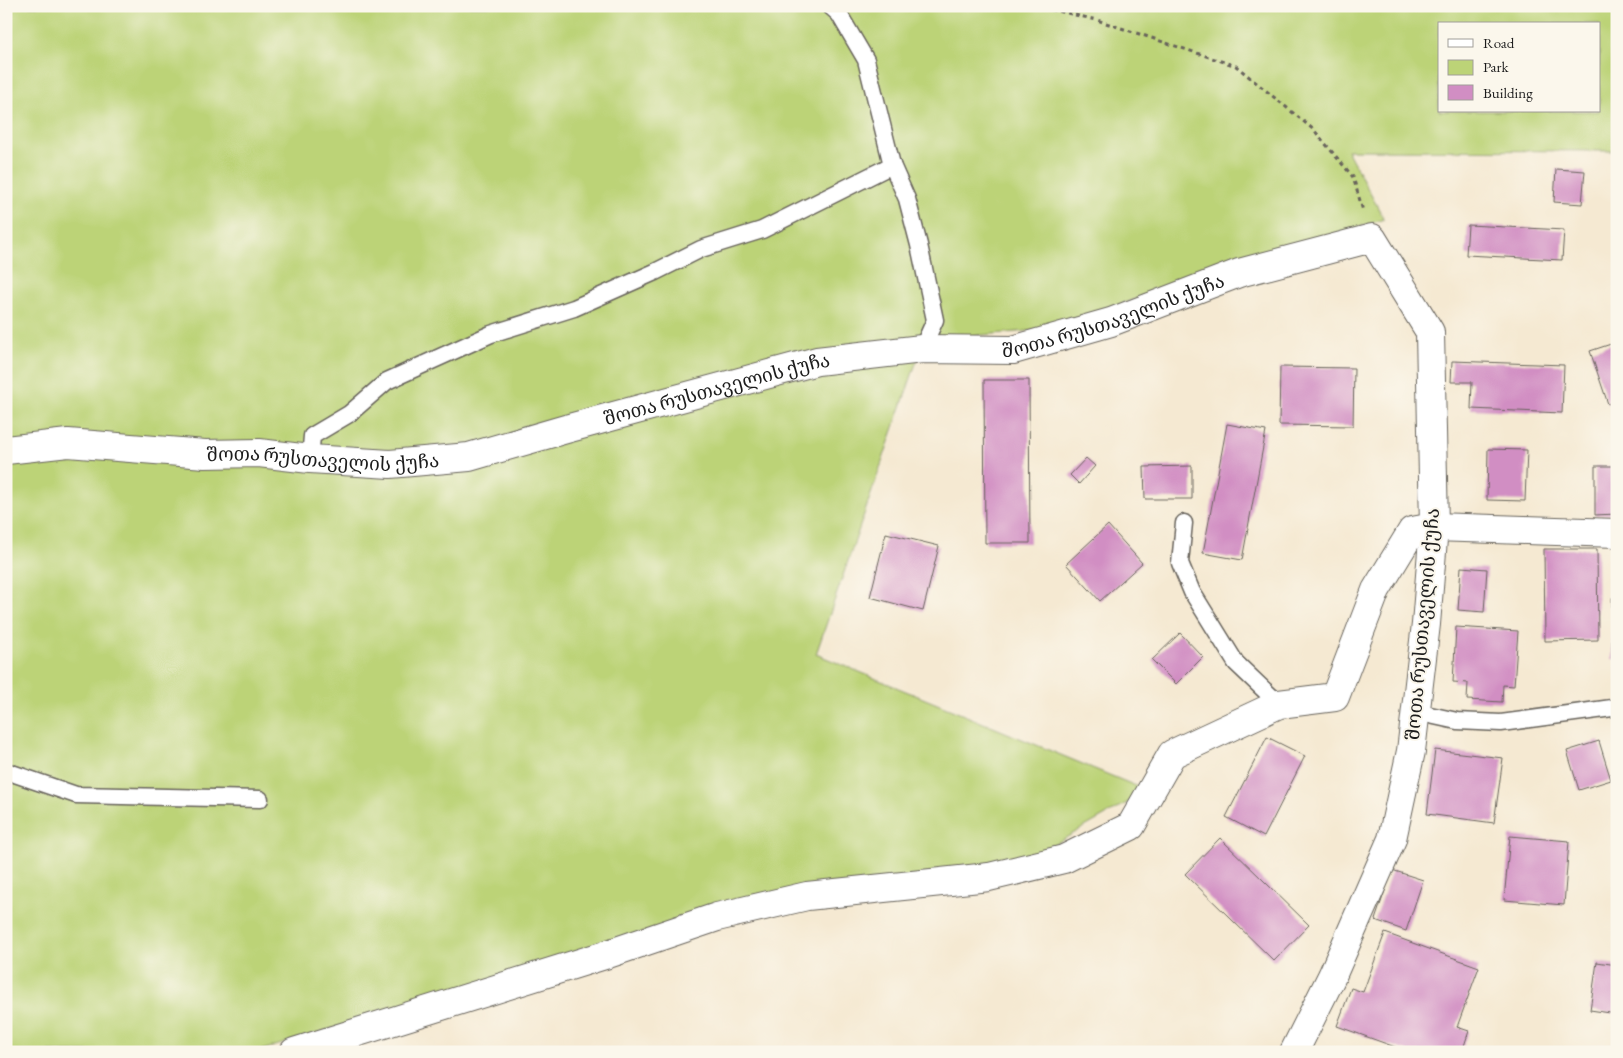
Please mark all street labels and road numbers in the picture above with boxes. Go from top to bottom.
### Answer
street label: შოთა რუსთაველის ქუჩა [1002,268,1228,363]
street label: შოთა რუსთაველის ქუჩა [601,348,831,431]
street label: შოთა რუსთაველის ქუჩა [206,441,440,477]
street label: შოთა რუსთაველის ქუჩა [1400,507,1445,741]

